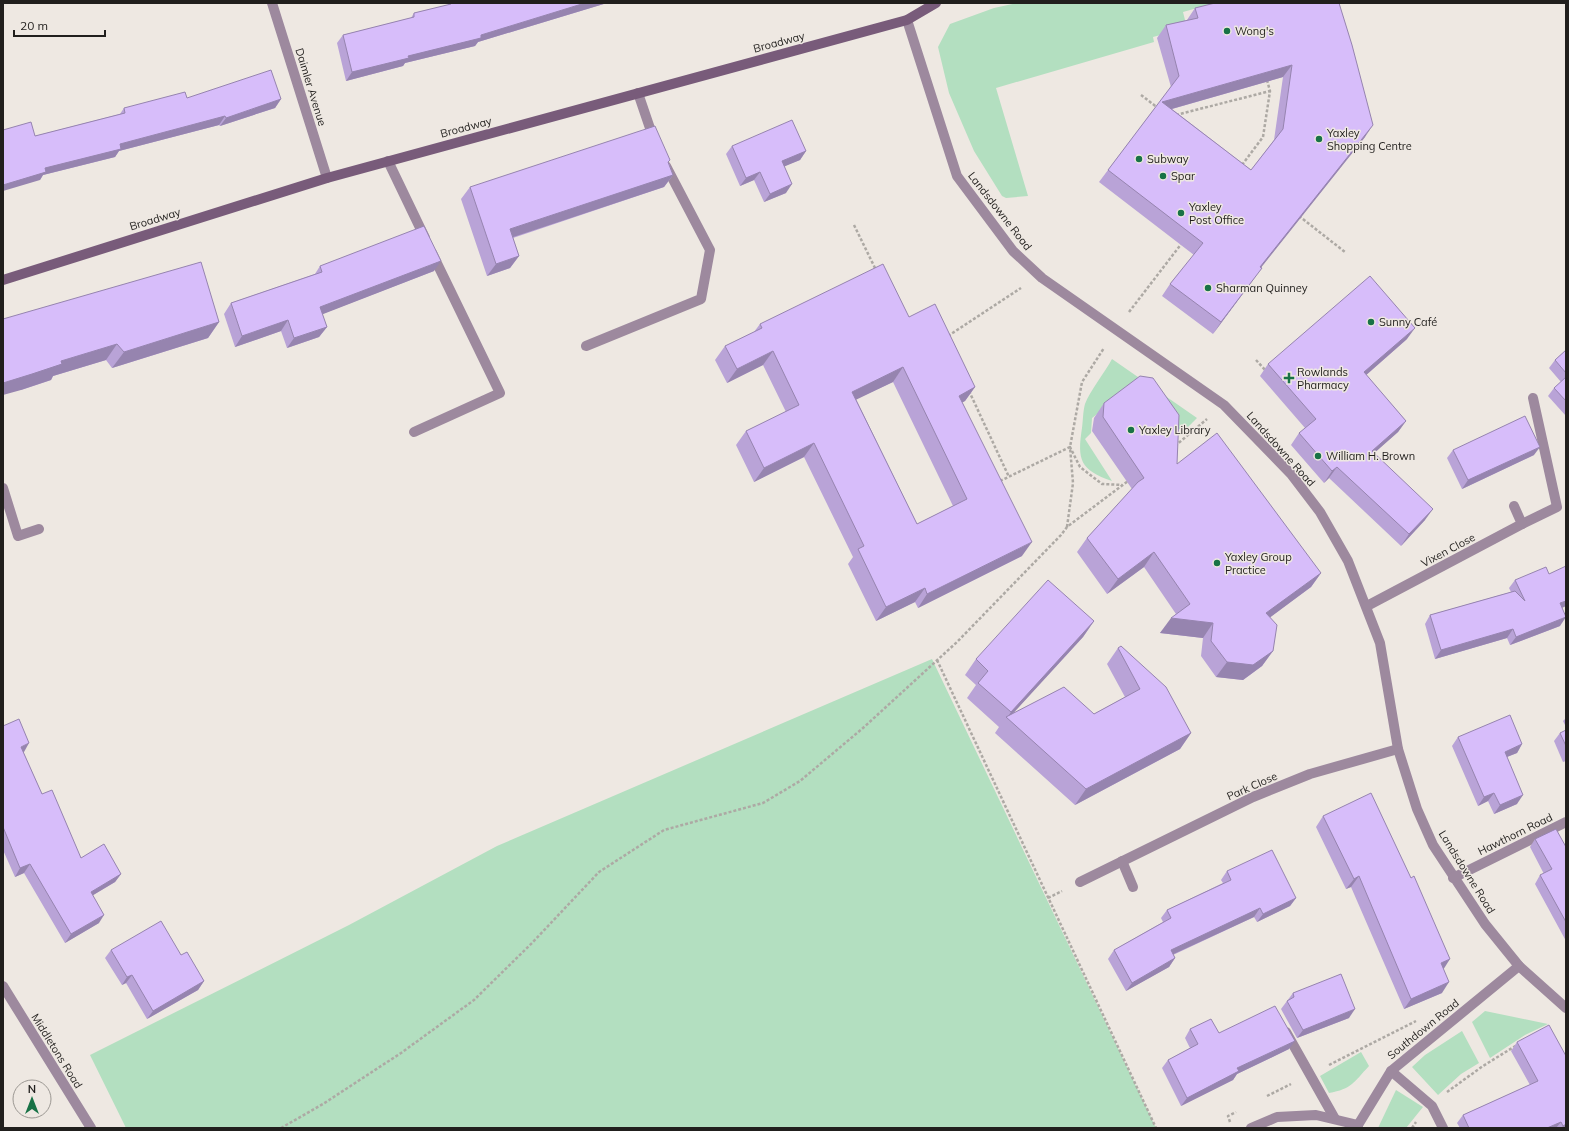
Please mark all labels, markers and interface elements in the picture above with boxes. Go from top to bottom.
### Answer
scale bar [14,12,105,38]
text: 20 m [20,18,48,33]
place label: Wong's [1235,24,1274,38]
marker: Wong's [1222,26,1232,36]
street label: Broadway [752,28,806,56]
street label: Daimler Avenue [292,46,330,128]
street label: Broadway [439,113,493,141]
place label: Yaxley Shopping Centre [1326,126,1412,153]
marker: Yaxley Shopping Centre [1314,134,1324,144]
place label: Subway [1147,152,1189,166]
marker: Subway [1134,154,1144,164]
street label: Landsdowne Road [965,169,1035,253]
place label: Spar [1171,169,1195,183]
marker: Spar [1158,171,1168,181]
place label: Yaxley Post Office [1188,200,1244,227]
street label: Broadway [128,205,182,233]
marker: Yaxley Post Office [1176,208,1186,218]
place label: Sharman Quinney [1216,281,1308,295]
marker: Sharman Quinney [1203,283,1213,293]
place label: Sunny Café [1379,315,1437,329]
marker: Sunny Café [1366,317,1376,327]
place label: Rowlands Pharmacy [1297,365,1349,392]
marker: Rowlands Pharmacy [1284,373,1294,383]
street label: Landsdowne Road [1244,409,1318,489]
place label: Yaxley Library [1138,423,1211,437]
marker: Yaxley Library [1126,425,1136,435]
place label: William H. Brown [1326,449,1415,463]
marker: William H. Brown [1313,451,1323,461]
street label: Vixen Close [1419,530,1477,570]
place label: Yaxley Group Practice [1224,550,1292,577]
marker: Yaxley Group Practice [1212,558,1222,568]
street label: Park Close [1225,769,1279,803]
street label: Hawthorn Road [1475,810,1555,858]
street label: Landsdowne Road [1436,828,1498,916]
street label: Southdown Road [1384,996,1462,1062]
street label: Middletons Road [28,1011,86,1091]
north arrow [12,1079,52,1119]
text: N [28,1082,36,1096]

